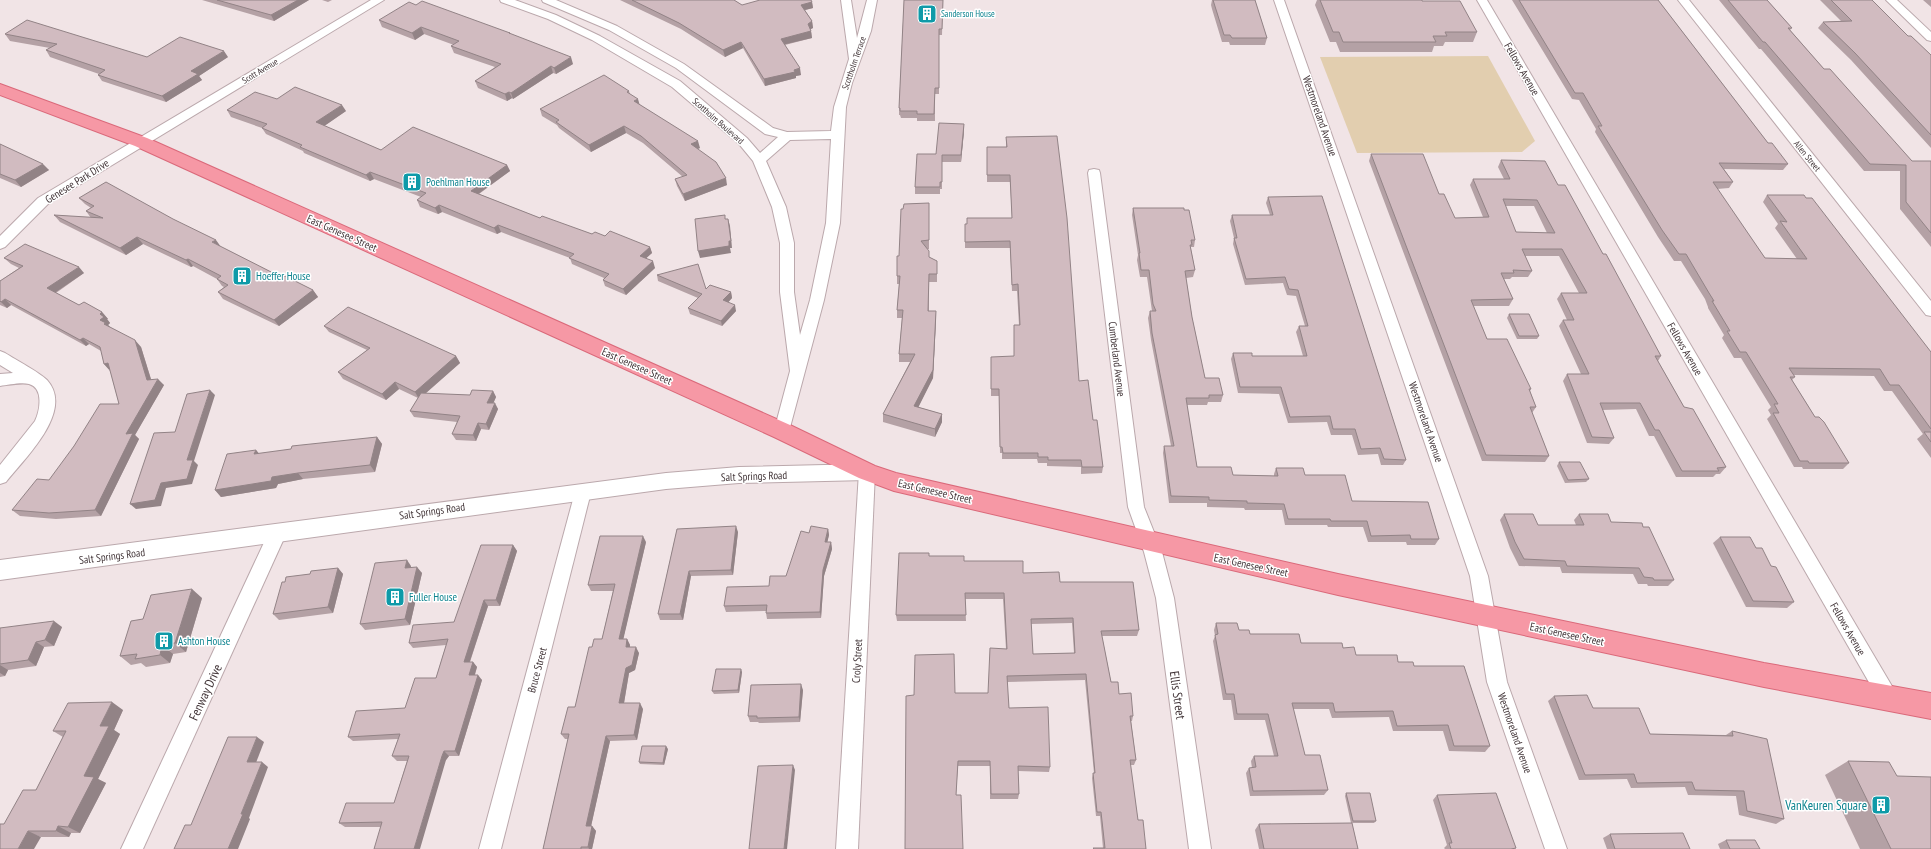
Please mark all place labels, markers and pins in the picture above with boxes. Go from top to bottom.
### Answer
building icon: Sanderson House [916,3,938,25]
place label: Sanderson House [941,8,995,19]
building icon: Poehlman House [401,171,423,193]
place label: Poehlman House [426,175,490,189]
building icon: Hoeffer House [231,265,253,287]
place label: Hoeffer House [256,269,311,283]
building icon: Fuller House [384,586,406,608]
place label: Fuller House [409,590,457,604]
building icon: Ashton House [153,630,175,652]
place label: Ashton House [178,634,231,648]
building icon: VanKeuren Square [1870,794,1892,816]
place label: VanKeuren Square [1784,797,1867,814]

